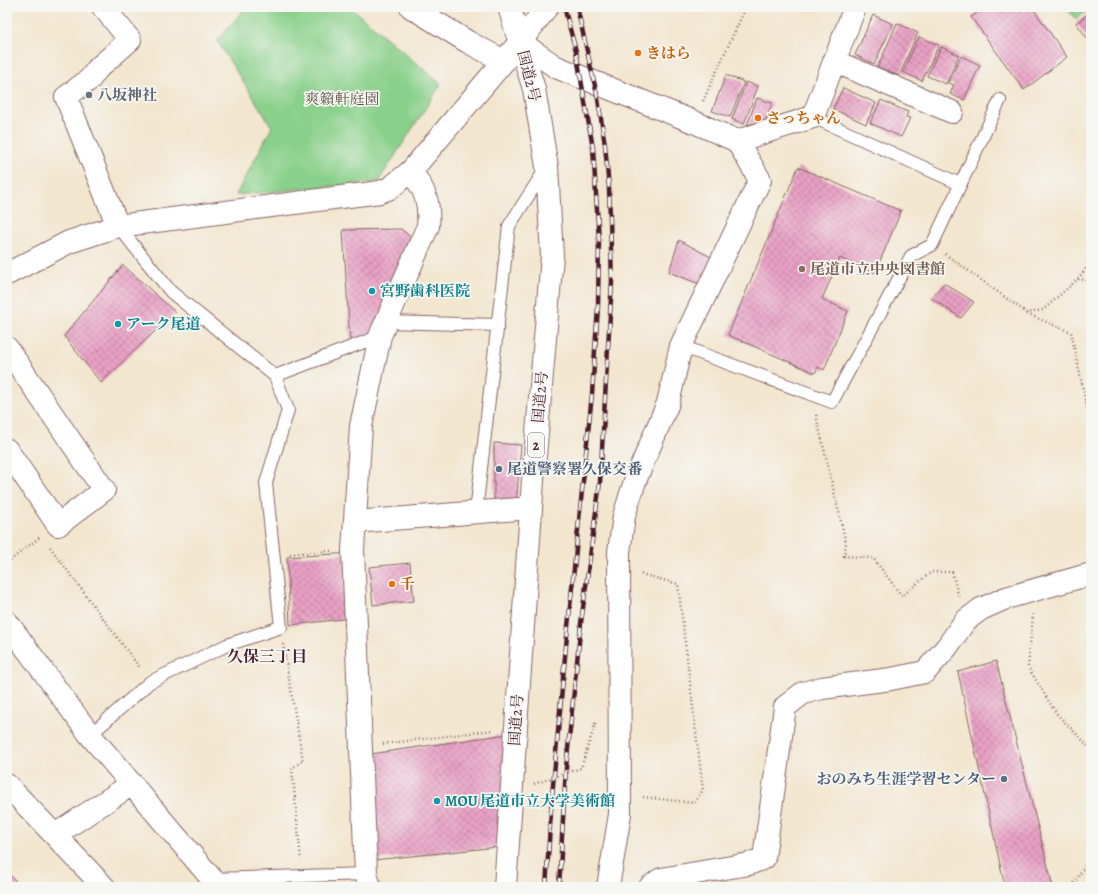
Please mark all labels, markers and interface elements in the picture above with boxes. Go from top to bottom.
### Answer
place label: きはら [646,43,691,63]
street label: 国道2号 [513,48,545,104]
marker: きはら [633,48,643,58]
place label: 八坂神社 [97,85,157,105]
park label: 爽籟軒庭園 [304,89,380,109]
marker: 八坂神社 [84,90,94,100]
place label: さっちゃん [766,108,841,128]
marker: さっちゃん [753,113,763,123]
place label: 尾道市立中央図書館 [810,259,945,279]
marker: 尾道市立中央図書館 [797,264,807,274]
place label: 宮野歯科医院 [380,281,470,301]
marker: 宮野歯科医院 [367,286,377,296]
place label: アーク尾道 [126,314,201,334]
marker: アーク尾道 [113,319,123,329]
street label: 国道2号 [528,370,552,424]
road number: 2 [528,433,544,457]
place label: 尾道警察署久保交番 [507,459,643,479]
marker: 尾道警察署久保交番 [494,464,504,474]
place label: 千 [400,574,415,594]
marker: 千 [387,579,397,589]
district label: 久保三丁目 [227,646,307,668]
street label: 国道2号 [504,693,528,747]
place label: おのみち生涯学習センター [817,769,996,789]
marker: おのみち生涯学習センター [999,774,1009,784]
place label: MOU 尾道市立大学美術館 [445,791,615,811]
marker: MOU 尾道市立大学美術館 [432,796,442,806]

